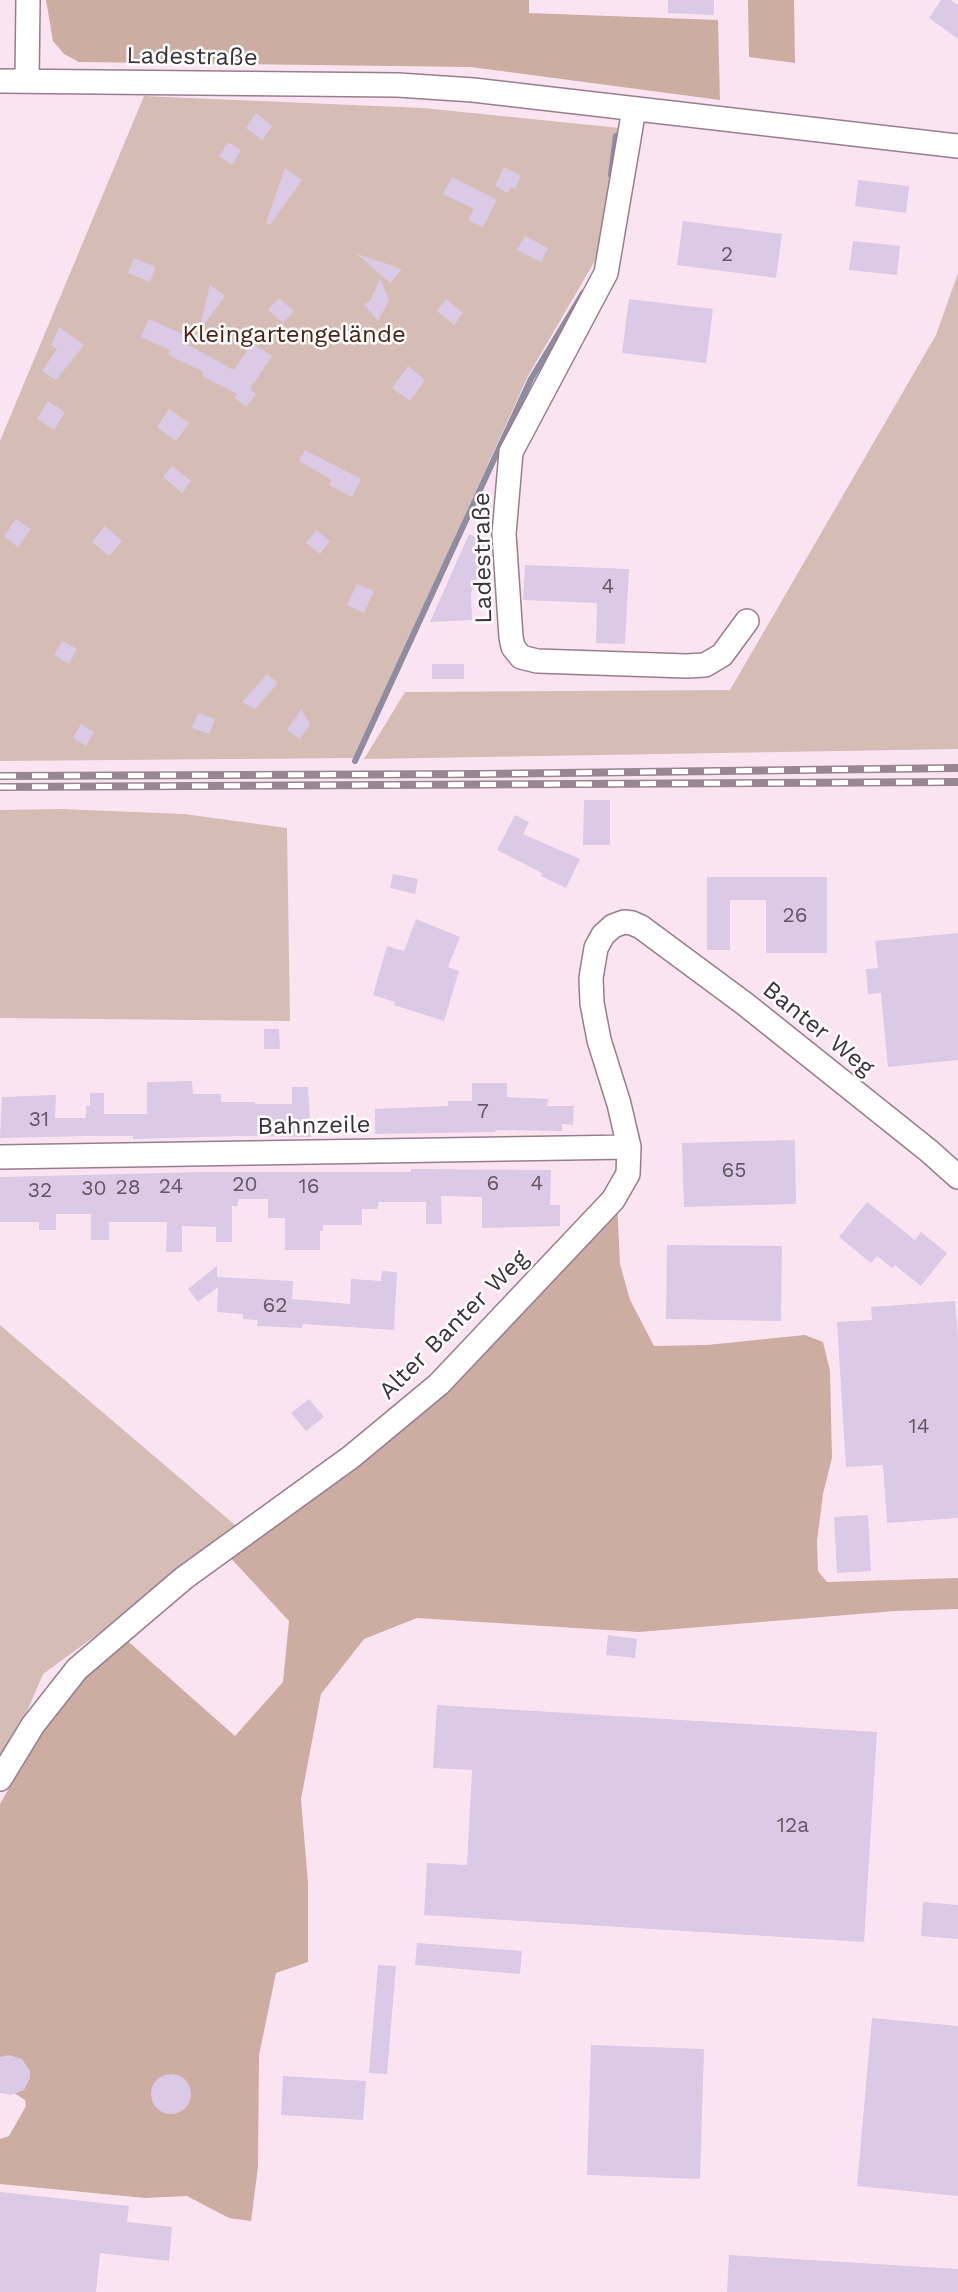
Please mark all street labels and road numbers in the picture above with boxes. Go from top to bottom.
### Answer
street label: Ladestraße [126,41,258,73]
street label: Ladestraße [467,492,499,624]
street label: Banter Weg [757,975,879,1083]
street label: Bahnzeile [257,1111,371,1141]
street label: Alter Banter Weg [373,1244,535,1406]

